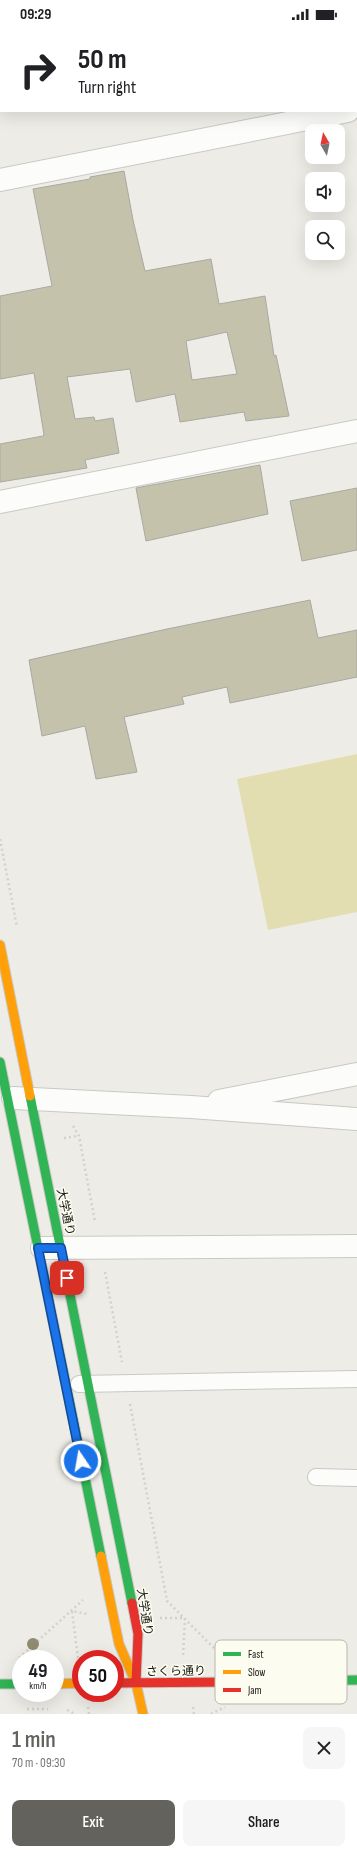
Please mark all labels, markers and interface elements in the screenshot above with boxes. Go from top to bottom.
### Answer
text: 09:29 [20,5,51,24]
text: 50 m [78,43,127,76]
icon: right [12,44,64,96]
text: Turn right [78,77,136,98]
north arrow [305,124,345,164]
map controls [305,124,345,260]
button: sound [305,172,345,212]
button: search [305,220,345,260]
street label: 大学通り [53,1187,78,1237]
pin [50,1261,84,1295]
icon: arrive [56,1267,78,1289]
position arrow [60,1440,102,1482]
street label: 大学通り [133,1587,156,1637]
legend [215,1640,347,1704]
text: Fast [248,1648,264,1661]
speed limit sign: 50 [72,1650,124,1702]
text: 49 [29,1659,47,1683]
street label: さくら通り [146,1663,206,1680]
text: Slow [248,1666,265,1679]
text: km/h [29,1680,47,1692]
text: Jam [247,1684,262,1697]
text: 1 min [12,1725,56,1754]
button: close [303,1727,345,1769]
text: 70 m · 09:30 [12,1755,65,1771]
button: Exit [12,1800,175,1846]
button: Share [183,1800,345,1846]

